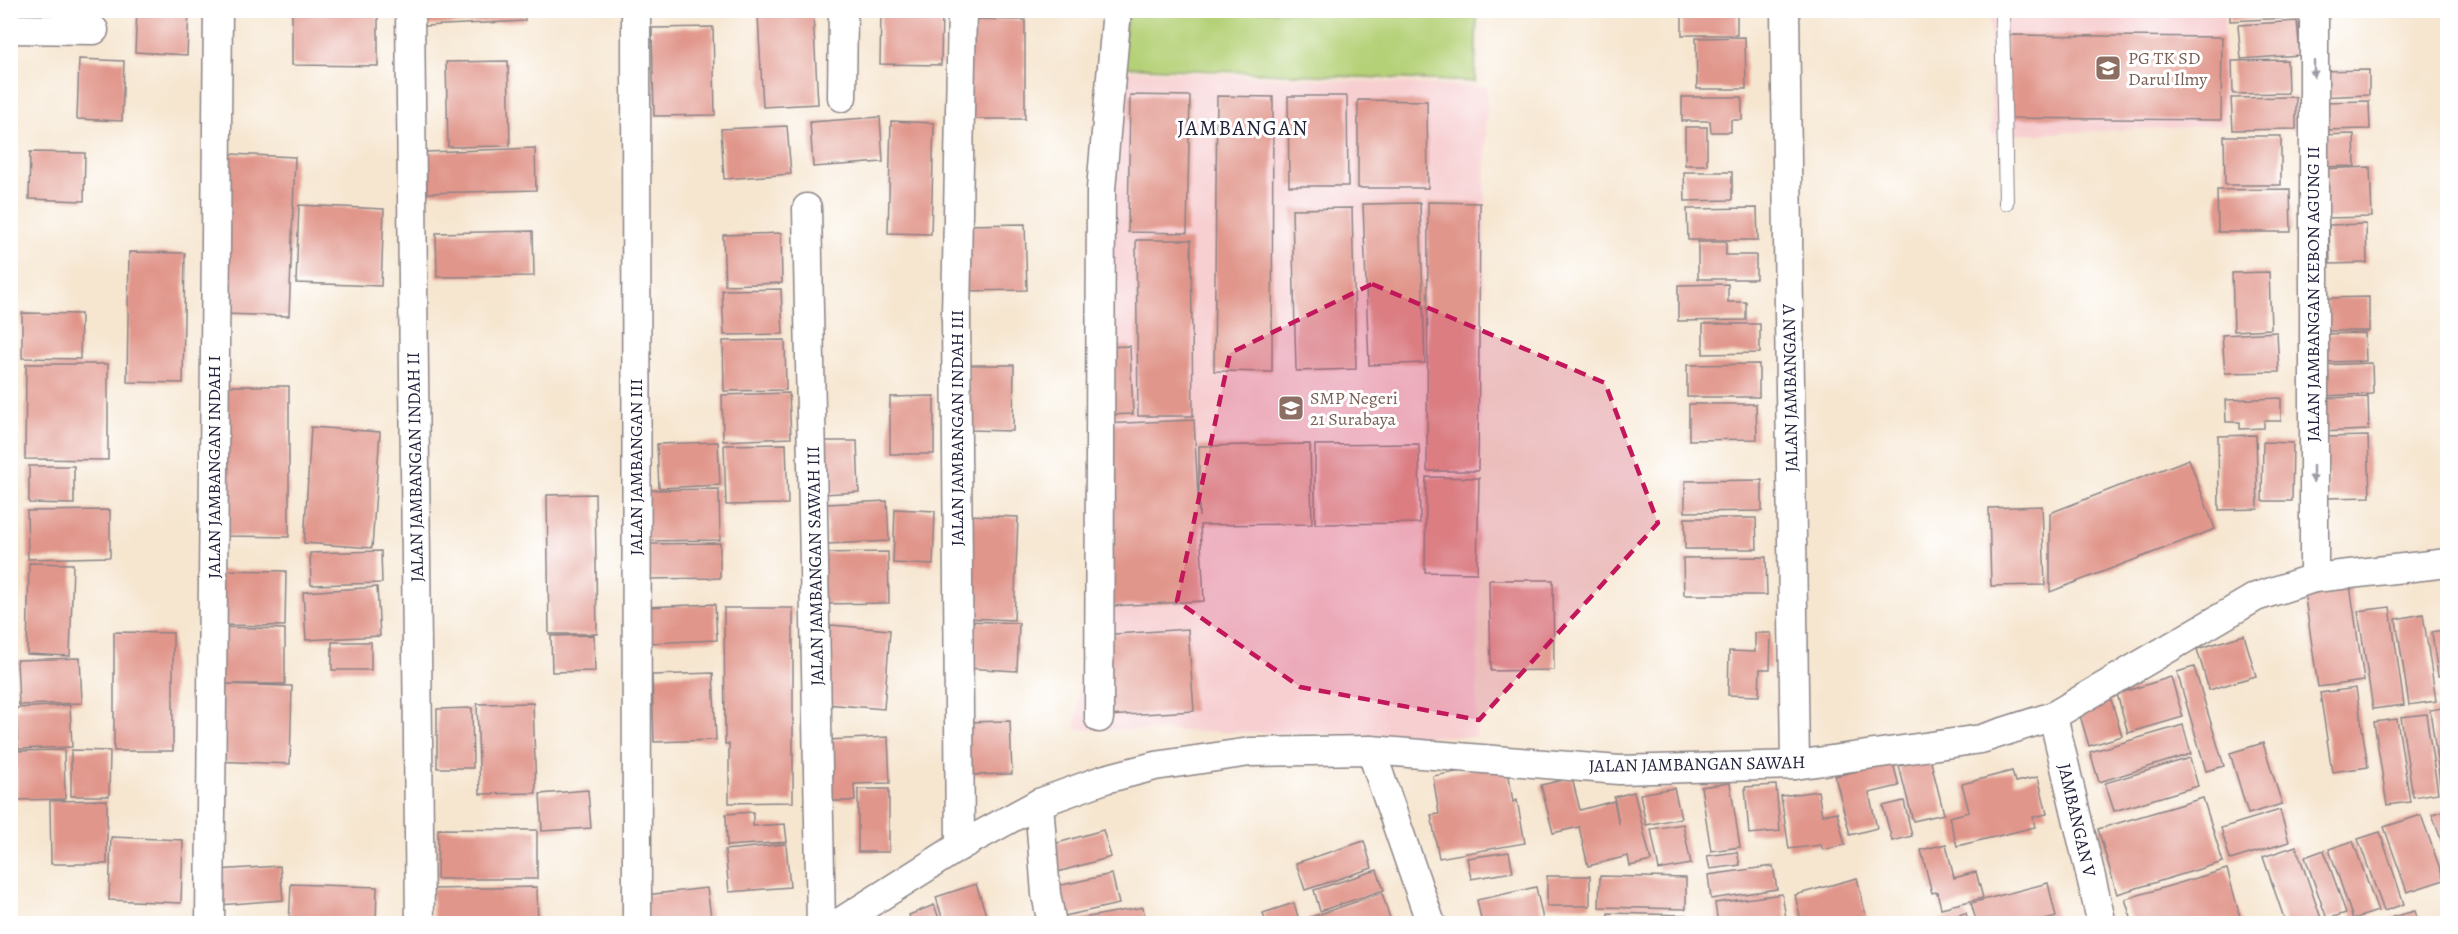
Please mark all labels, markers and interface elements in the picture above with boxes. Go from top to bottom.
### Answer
place label: PG TK SD Darul Ilmy [2128,46,2208,91]
school or university icon: PG TK SD Darul Ilmy [2093,53,2123,83]
one-way arrow [2309,59,2319,78]
district label: JAMBANGAN [1177,114,1309,142]
street label: JALAN JAMBANGAN KEBON AGUNG II [2301,146,2325,442]
street label: JALAN JAMBANGAN V [1777,304,1803,472]
street label: JALAN JAMBANGAN INDAH III [945,310,969,546]
street label: JALAN JAMBANGAN INDAH II [401,352,429,582]
street label: JALAN JAMBANGAN INDAH I [202,355,226,579]
street label: JALAN JAMBANGAN III [624,379,648,556]
place label: SMP Negeri 21 Surabaya [1310,386,1398,431]
school or university icon: SMP Negeri 21 Surabaya [1276,393,1306,423]
street label: JALAN JAMBANGAN SAWAH III [801,446,829,686]
one-way arrow [2308,464,2318,483]
street label: JALAN JAMBANGAN SAWAH [1588,750,1806,778]
street label: JAMBANGAN V [2052,761,2102,879]

